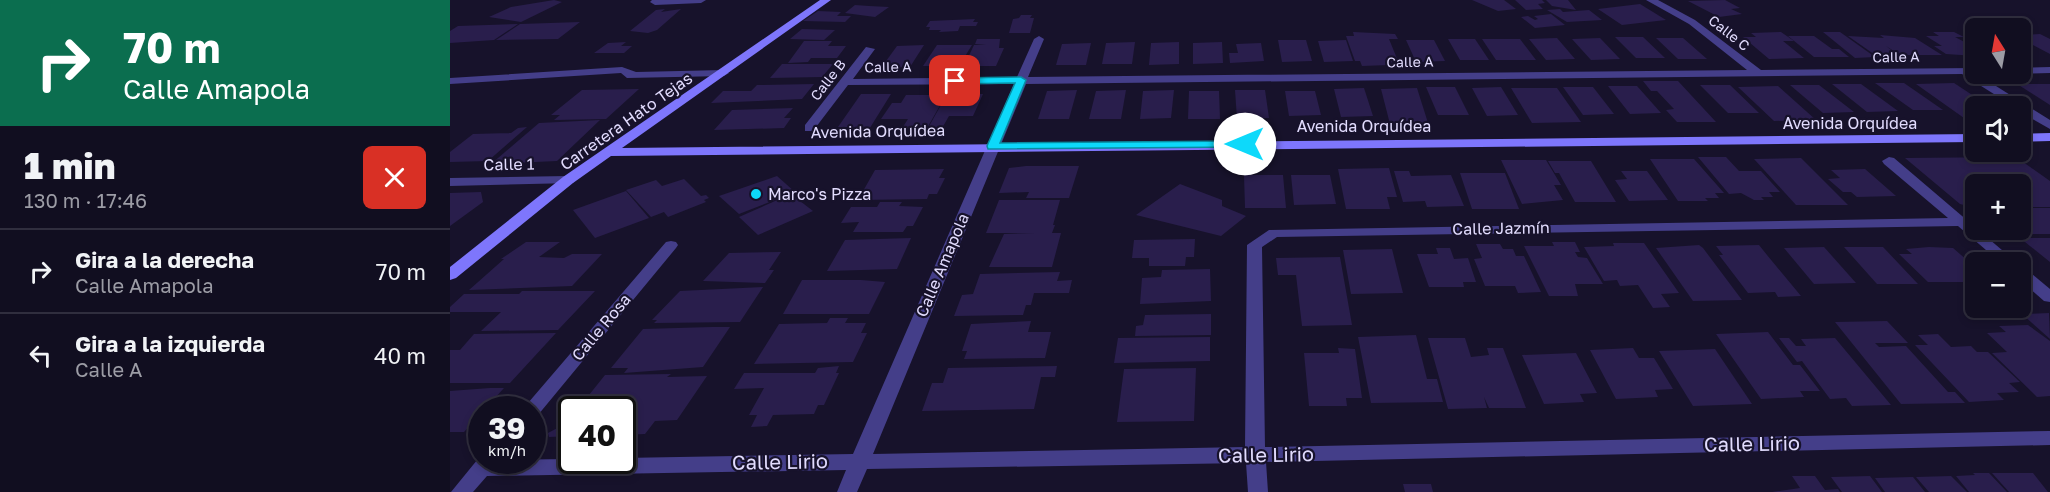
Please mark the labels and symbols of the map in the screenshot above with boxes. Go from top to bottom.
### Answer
street label: Calle C [1705,11,1753,54]
north arrow [1965,18,2031,84]
street label: Calle A [1872,48,1920,65]
street label: Calle A [1386,53,1434,70]
pin [929,55,980,106]
street label: Calle B [806,56,849,104]
street label: Calle A [864,58,912,75]
street label: Carretera Hato Tejas [556,68,696,174]
position arrow [1213,112,1277,176]
street label: Avenida Orquídea [1783,113,1917,133]
street label: Avenida Orquídea [1297,116,1431,136]
street label: Avenida Orquídea [811,120,945,142]
street label: Calle 1 [483,154,535,174]
place label: Marco's Pizza [768,184,871,204]
marker: Marco's Pizza [749,187,763,201]
street label: Calle Amapola [911,210,973,320]
street label: Calle Jazmín [1452,217,1550,239]
street label: Calle Rosa [567,289,635,365]
speed limit sign: 40 [558,396,636,474]
street label: Calle Lirio [1704,430,1800,456]
street label: Calle Lirio [1218,441,1314,467]
street label: Calle Lirio [732,448,828,474]

